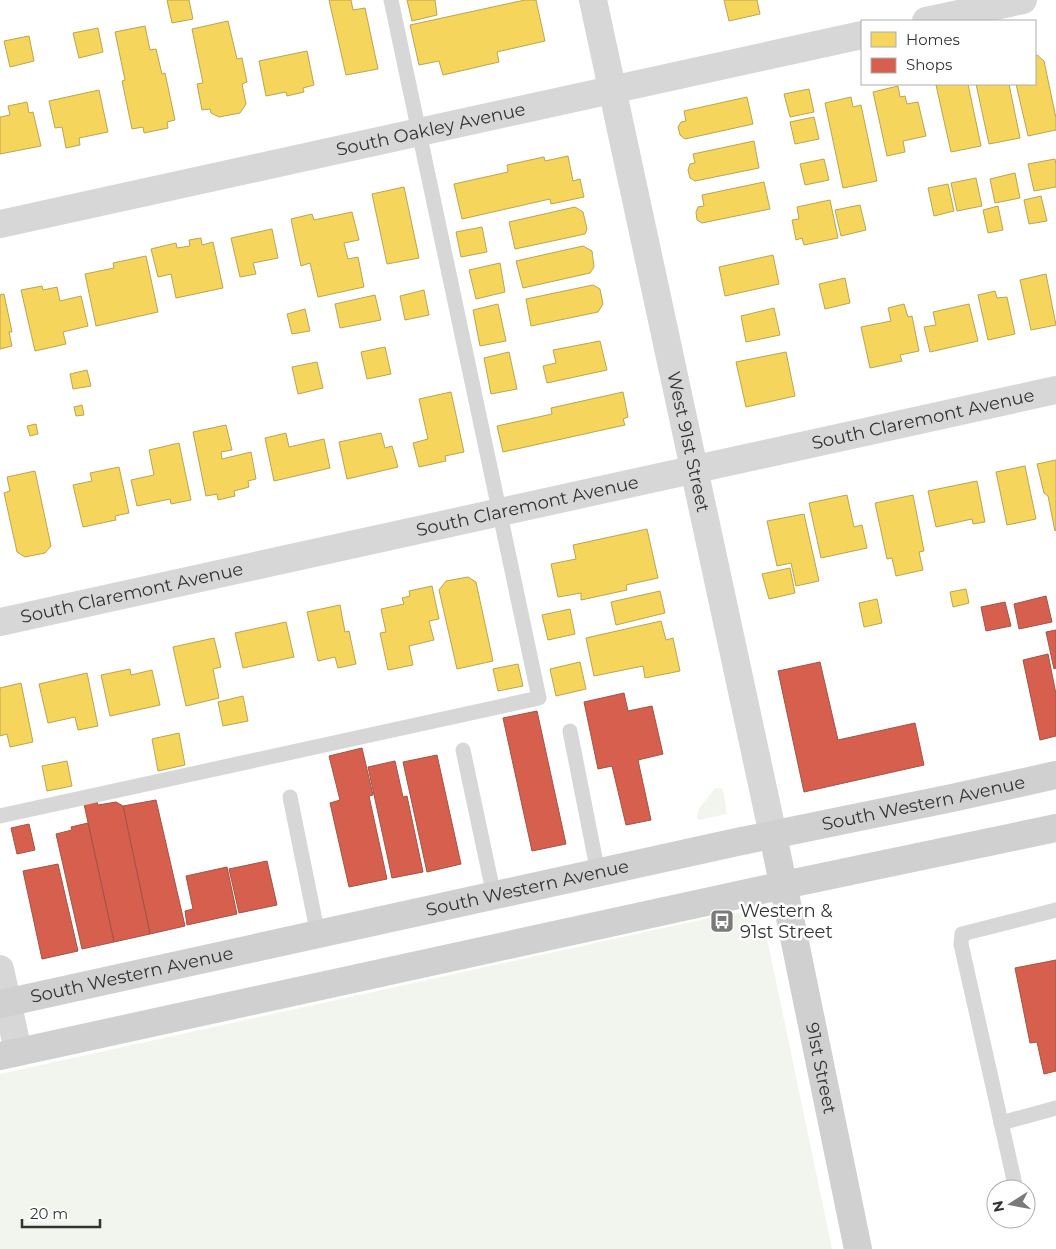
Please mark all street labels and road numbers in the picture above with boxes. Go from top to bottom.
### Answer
street label: South Oakley Avenue [334,98,528,161]
street label: West 91st Street [662,369,714,514]
street label: South Claremont Avenue [810,384,1037,454]
street label: South Claremont Avenue [414,471,641,541]
street label: South Claremont Avenue [18,558,245,628]
street label: South Western Avenue [820,771,1027,835]
street label: South Western Avenue [424,855,631,921]
street label: South Western Avenue [28,942,236,1008]
street label: 91st Street [801,1020,841,1116]

